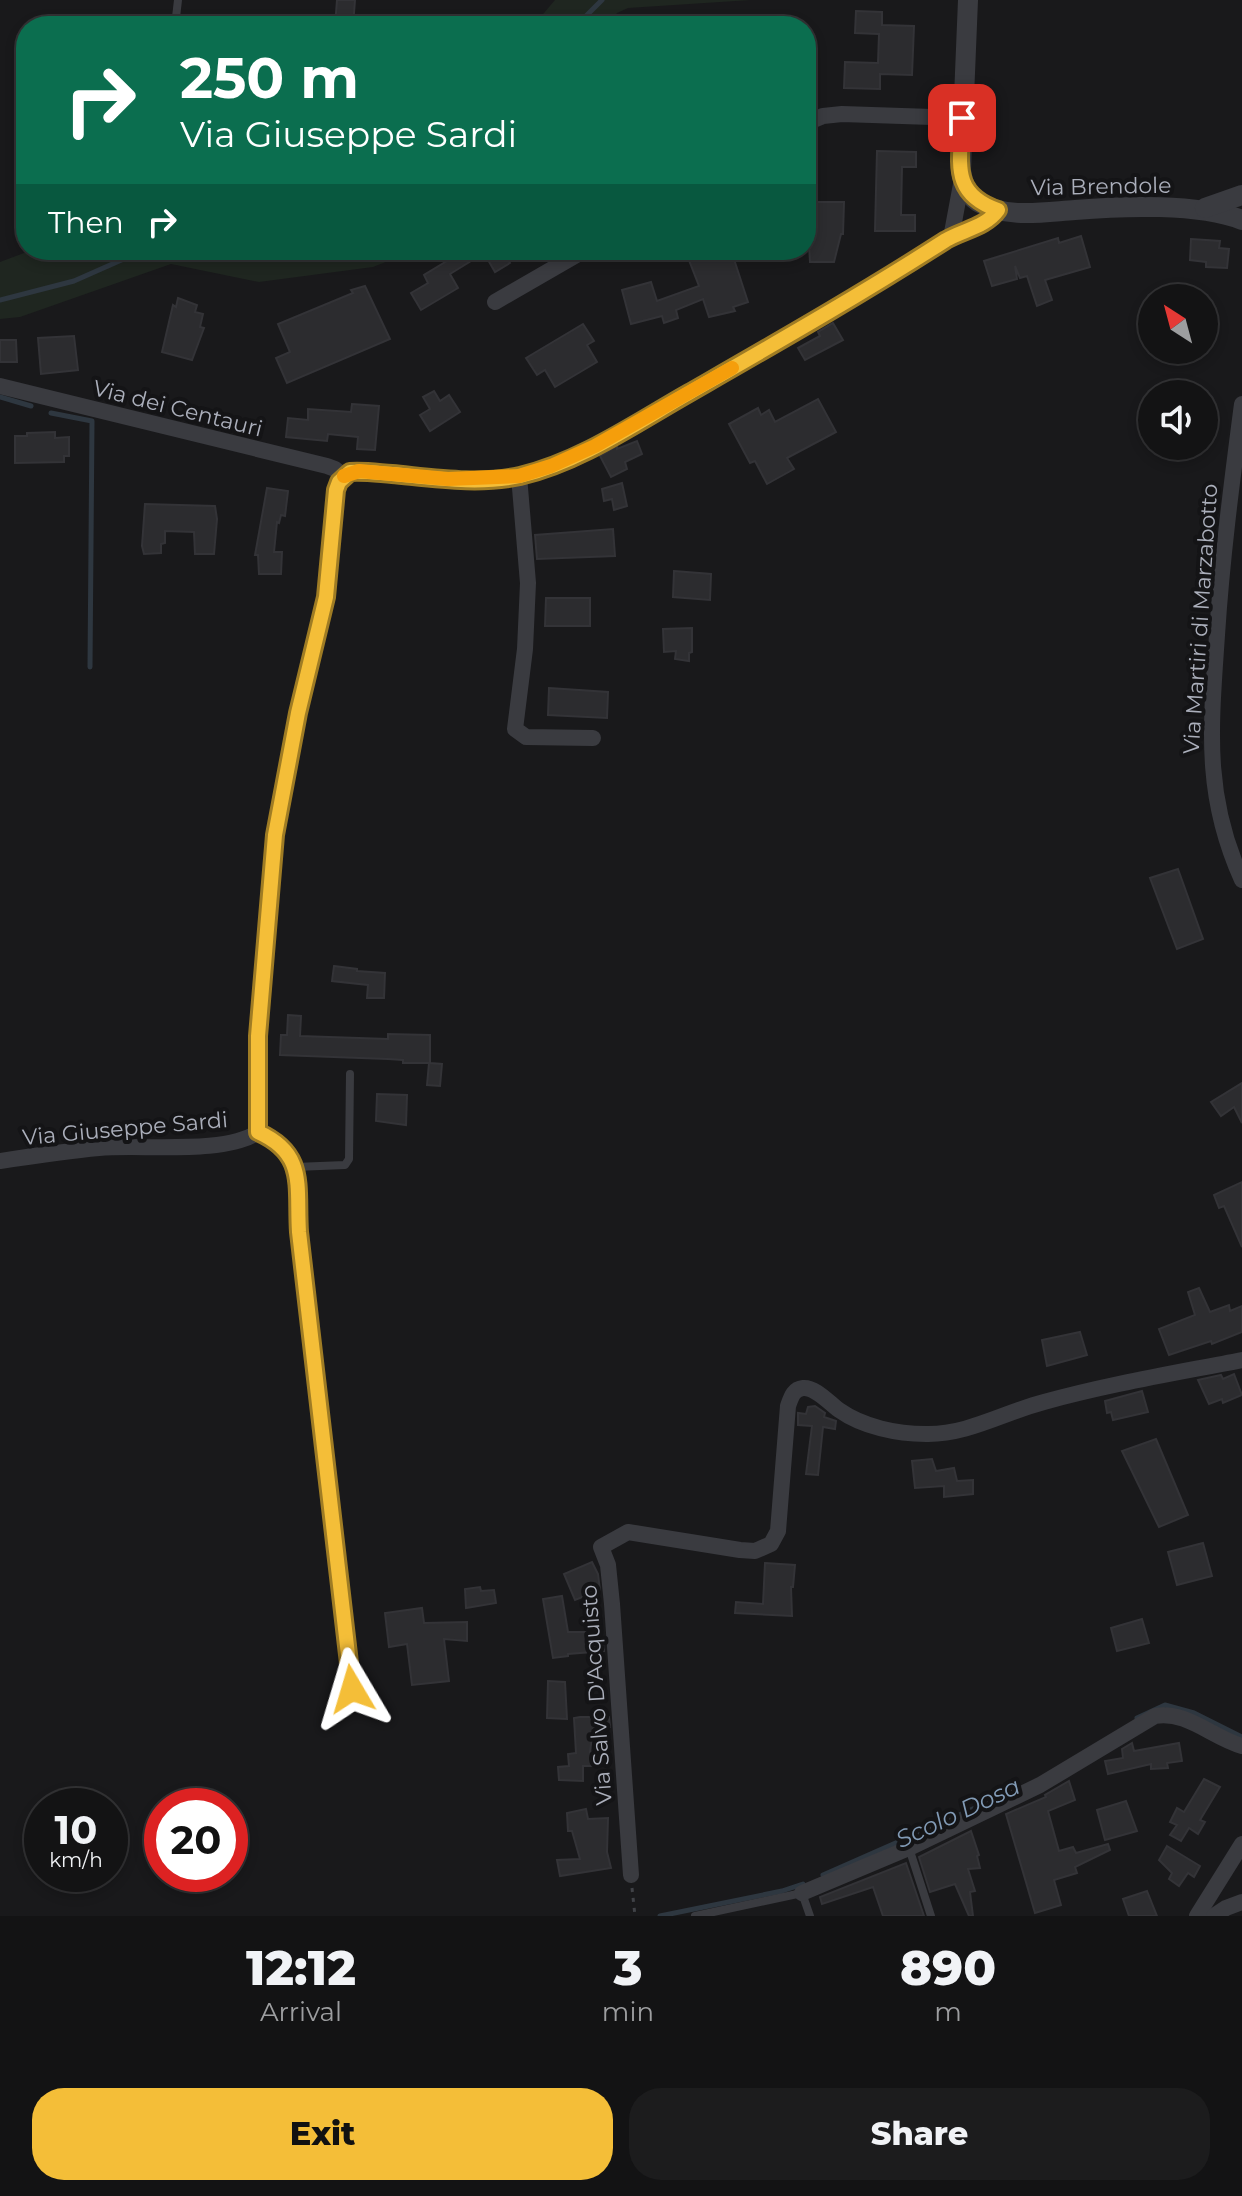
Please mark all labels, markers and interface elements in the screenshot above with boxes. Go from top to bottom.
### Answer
text: 250 m [180,44,359,112]
icon: right [48,48,152,152]
pin [928,84,996,152]
icon: arrive [940,96,984,140]
text: Via Giuseppe Sardi [180,112,517,156]
street label: Via Brendole [1030,172,1172,201]
icon: right [140,200,184,244]
text: Then [48,204,124,241]
north arrow [1138,284,1218,364]
map controls [1138,284,1218,460]
street label: Via dei Centauri [90,374,265,443]
button: sound [1138,380,1218,460]
street label: Via Martiri di Marzabotto [1178,483,1223,755]
street label: Via Giuseppe Sardi [21,1106,229,1151]
street label: Via Salvo D'Acquisto [575,1584,618,1806]
position arrow [310,1647,394,1731]
water label: Scolo Dosa [891,1771,1025,1854]
speed limit sign: 20 [144,1788,248,1892]
text: 10 [55,1805,97,1854]
text: km/h [49,1848,103,1872]
text: 12:12 [246,1939,356,1997]
text: 3 [613,1939,642,1997]
text: 890 [900,1939,996,1997]
text: Arrival [260,1996,342,2028]
text: min [602,1996,654,2028]
text: m [934,1996,962,2028]
button: Exit [32,2088,613,2180]
button: Share [629,2088,1210,2180]

